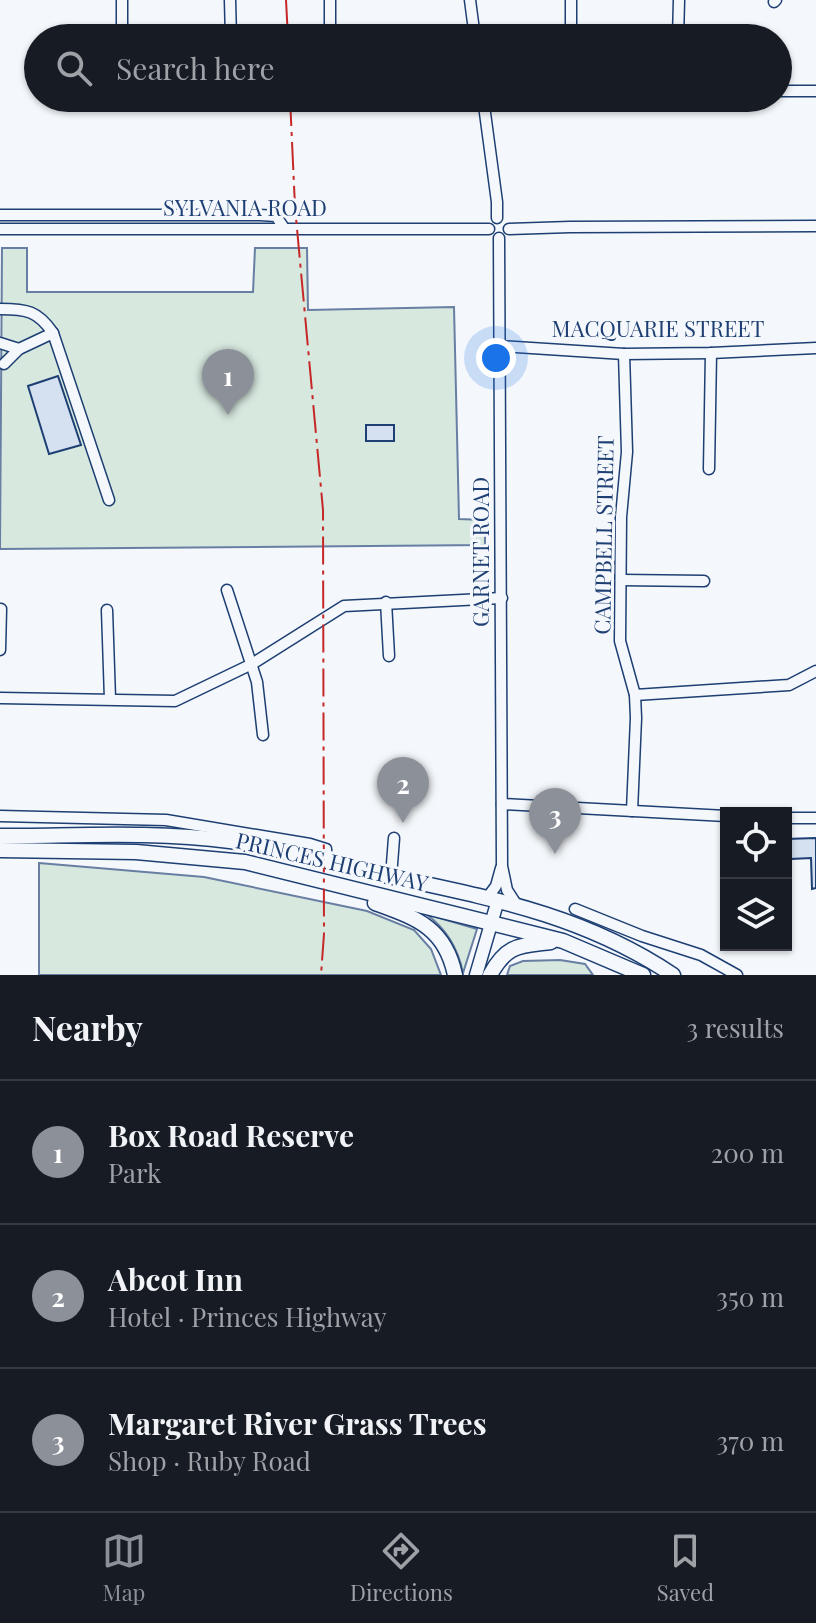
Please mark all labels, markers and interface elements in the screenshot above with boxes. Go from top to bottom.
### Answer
search box [24,24,792,112]
icon: search [52,46,96,90]
text: Search here [116,48,275,88]
street label: SYLVANIA ROAD [163,192,327,222]
street label: MACQUARIE STREET [552,313,765,343]
your location [476,338,516,378]
pin: 1 [202,349,254,415]
street label: CAMPBELL STREET [586,435,620,635]
street label: GARNET ROAD [465,477,495,627]
pin: 2 [377,757,429,823]
pin: 3 [529,788,581,854]
map controls [720,807,792,951]
button: locate [720,807,792,879]
street label: PRINCES HIGHWAY [233,824,431,898]
button: layers [720,879,792,951]
text: Nearby [32,1004,143,1050]
text: 3 results [687,1010,784,1045]
text: Box Road Reserve [108,1115,354,1155]
text: 1 [53,1135,63,1170]
text: 200 m [711,1135,784,1170]
text: Park [108,1155,161,1190]
text: Abcot Inn [108,1259,243,1299]
text: 2 [51,1279,65,1314]
text: 350 m [716,1279,784,1314]
text: Hotel · Princes Highway [108,1299,387,1334]
text: Margaret River Grass Trees [108,1403,487,1443]
text: 3 [52,1423,64,1458]
text: 370 m [717,1423,784,1458]
text: Shop · Ruby Road [108,1443,311,1478]
tab: Map [102,1529,146,1607]
tab: Directions [350,1529,453,1607]
tab: Saved [657,1529,714,1607]

